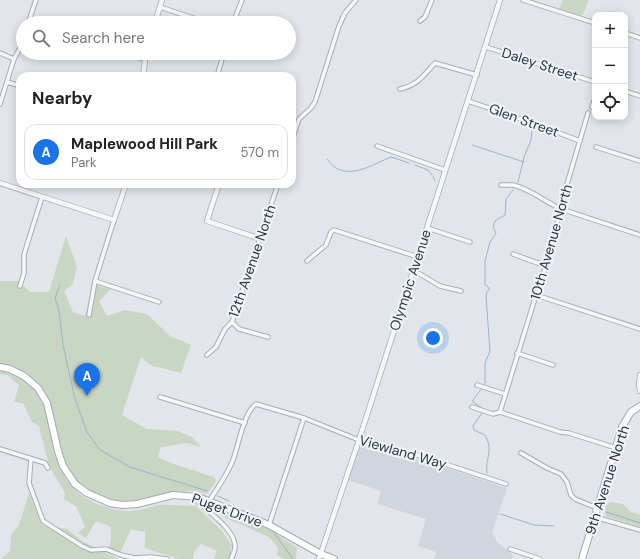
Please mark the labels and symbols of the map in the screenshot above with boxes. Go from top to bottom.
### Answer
street label: Daley Street [500,43,580,85]
street label: Glen Street [487,99,561,141]
street label: 10th Avenue North [526,182,576,302]
street label: 12th Avenue North [224,202,280,320]
street label: Olympic Avenue [385,227,435,333]
your location [423,328,443,348]
pin: A [74,363,100,396]
street label: 9th Avenue North [581,423,633,537]
street label: Viewland Way [357,431,449,473]
street label: Puget Drive [189,489,265,531]

